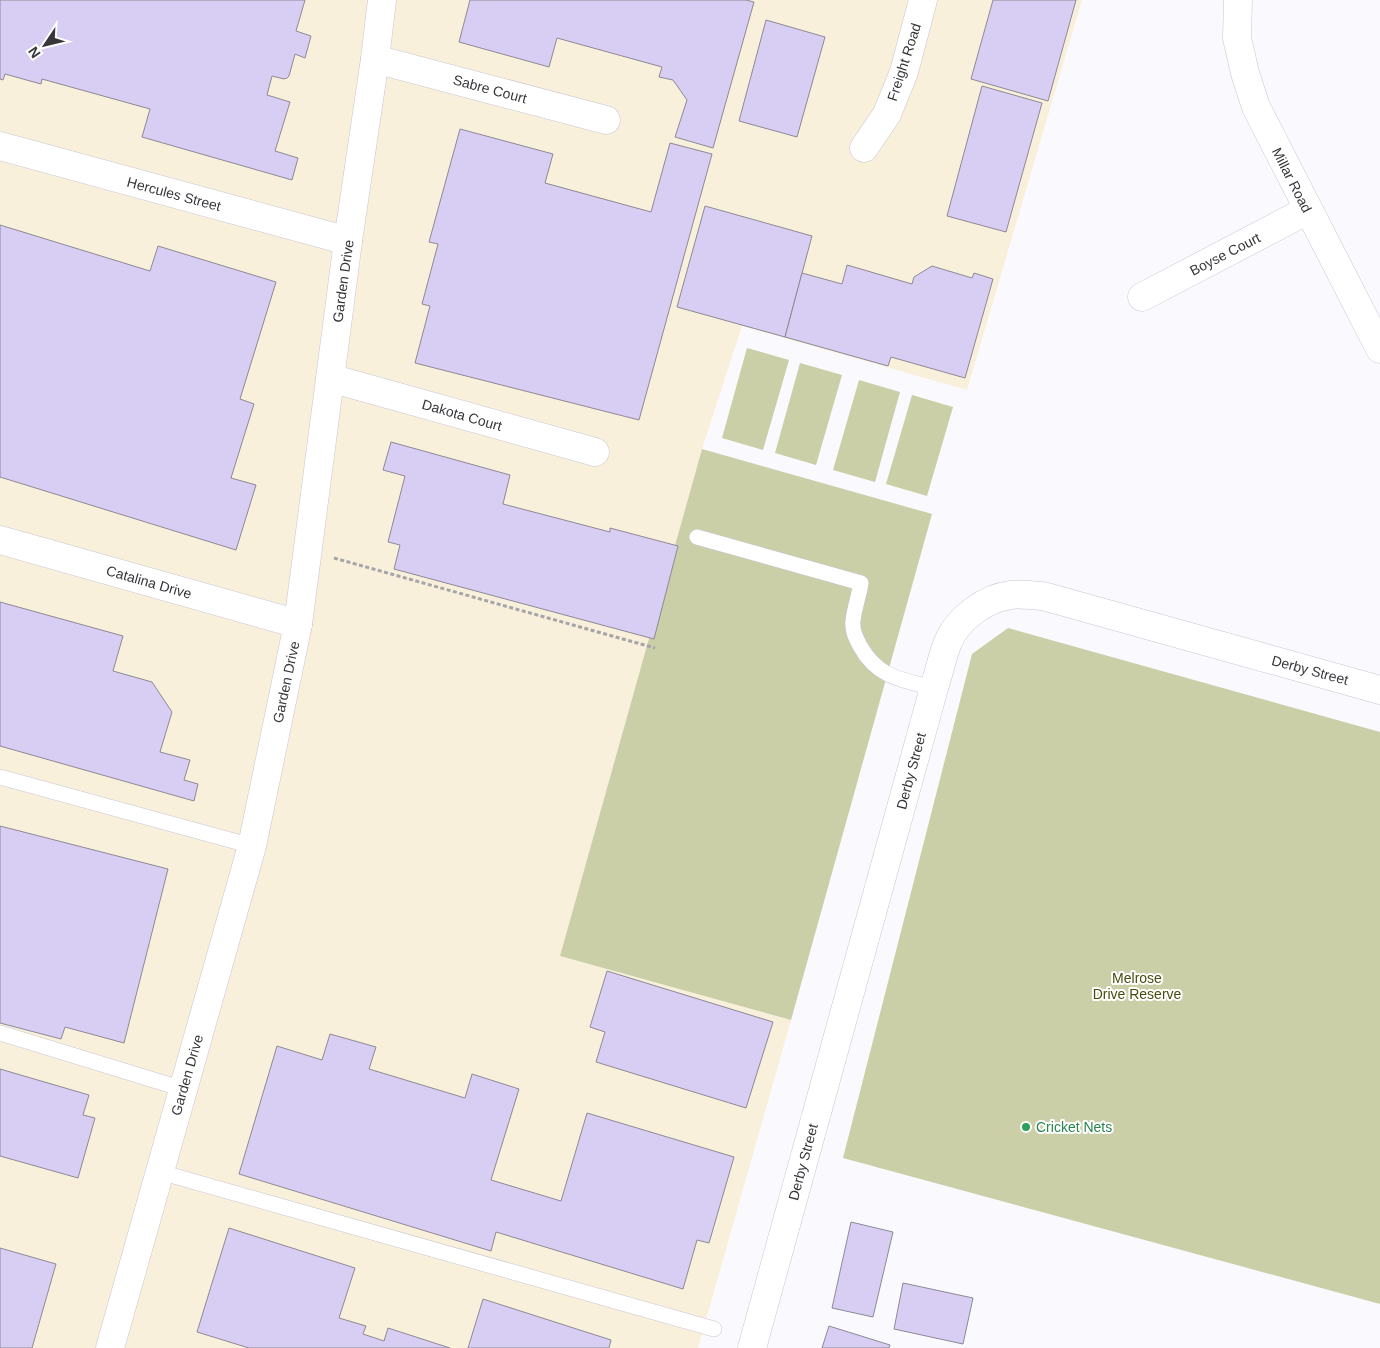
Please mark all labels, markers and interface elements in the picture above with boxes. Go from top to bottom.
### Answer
north arrow [20,20,70,70]
street label: Freight Road [884,21,924,103]
text: N [25,44,44,61]
street label: Sabre Court [451,72,529,107]
street label: Millar Road [1269,145,1315,215]
street label: Hercules Street [125,174,223,214]
street label: Boyse Court [1187,229,1263,279]
street label: Garden Drive [329,238,357,323]
street label: Dakota Court [420,396,504,434]
street label: Catalina Drive [105,562,194,602]
street label: Garden Drive [270,639,303,724]
street label: Derby Street [1270,652,1350,688]
street label: Derby Street [893,731,929,811]
park label: Melrose Drive Reserve [1093,970,1182,1002]
street label: Garden Drive [168,1033,206,1117]
place label: Cricket Nets [1036,1119,1112,1135]
marker: Cricket Nets [1020,1121,1032,1133]
street label: Derby Street [785,1122,821,1202]

